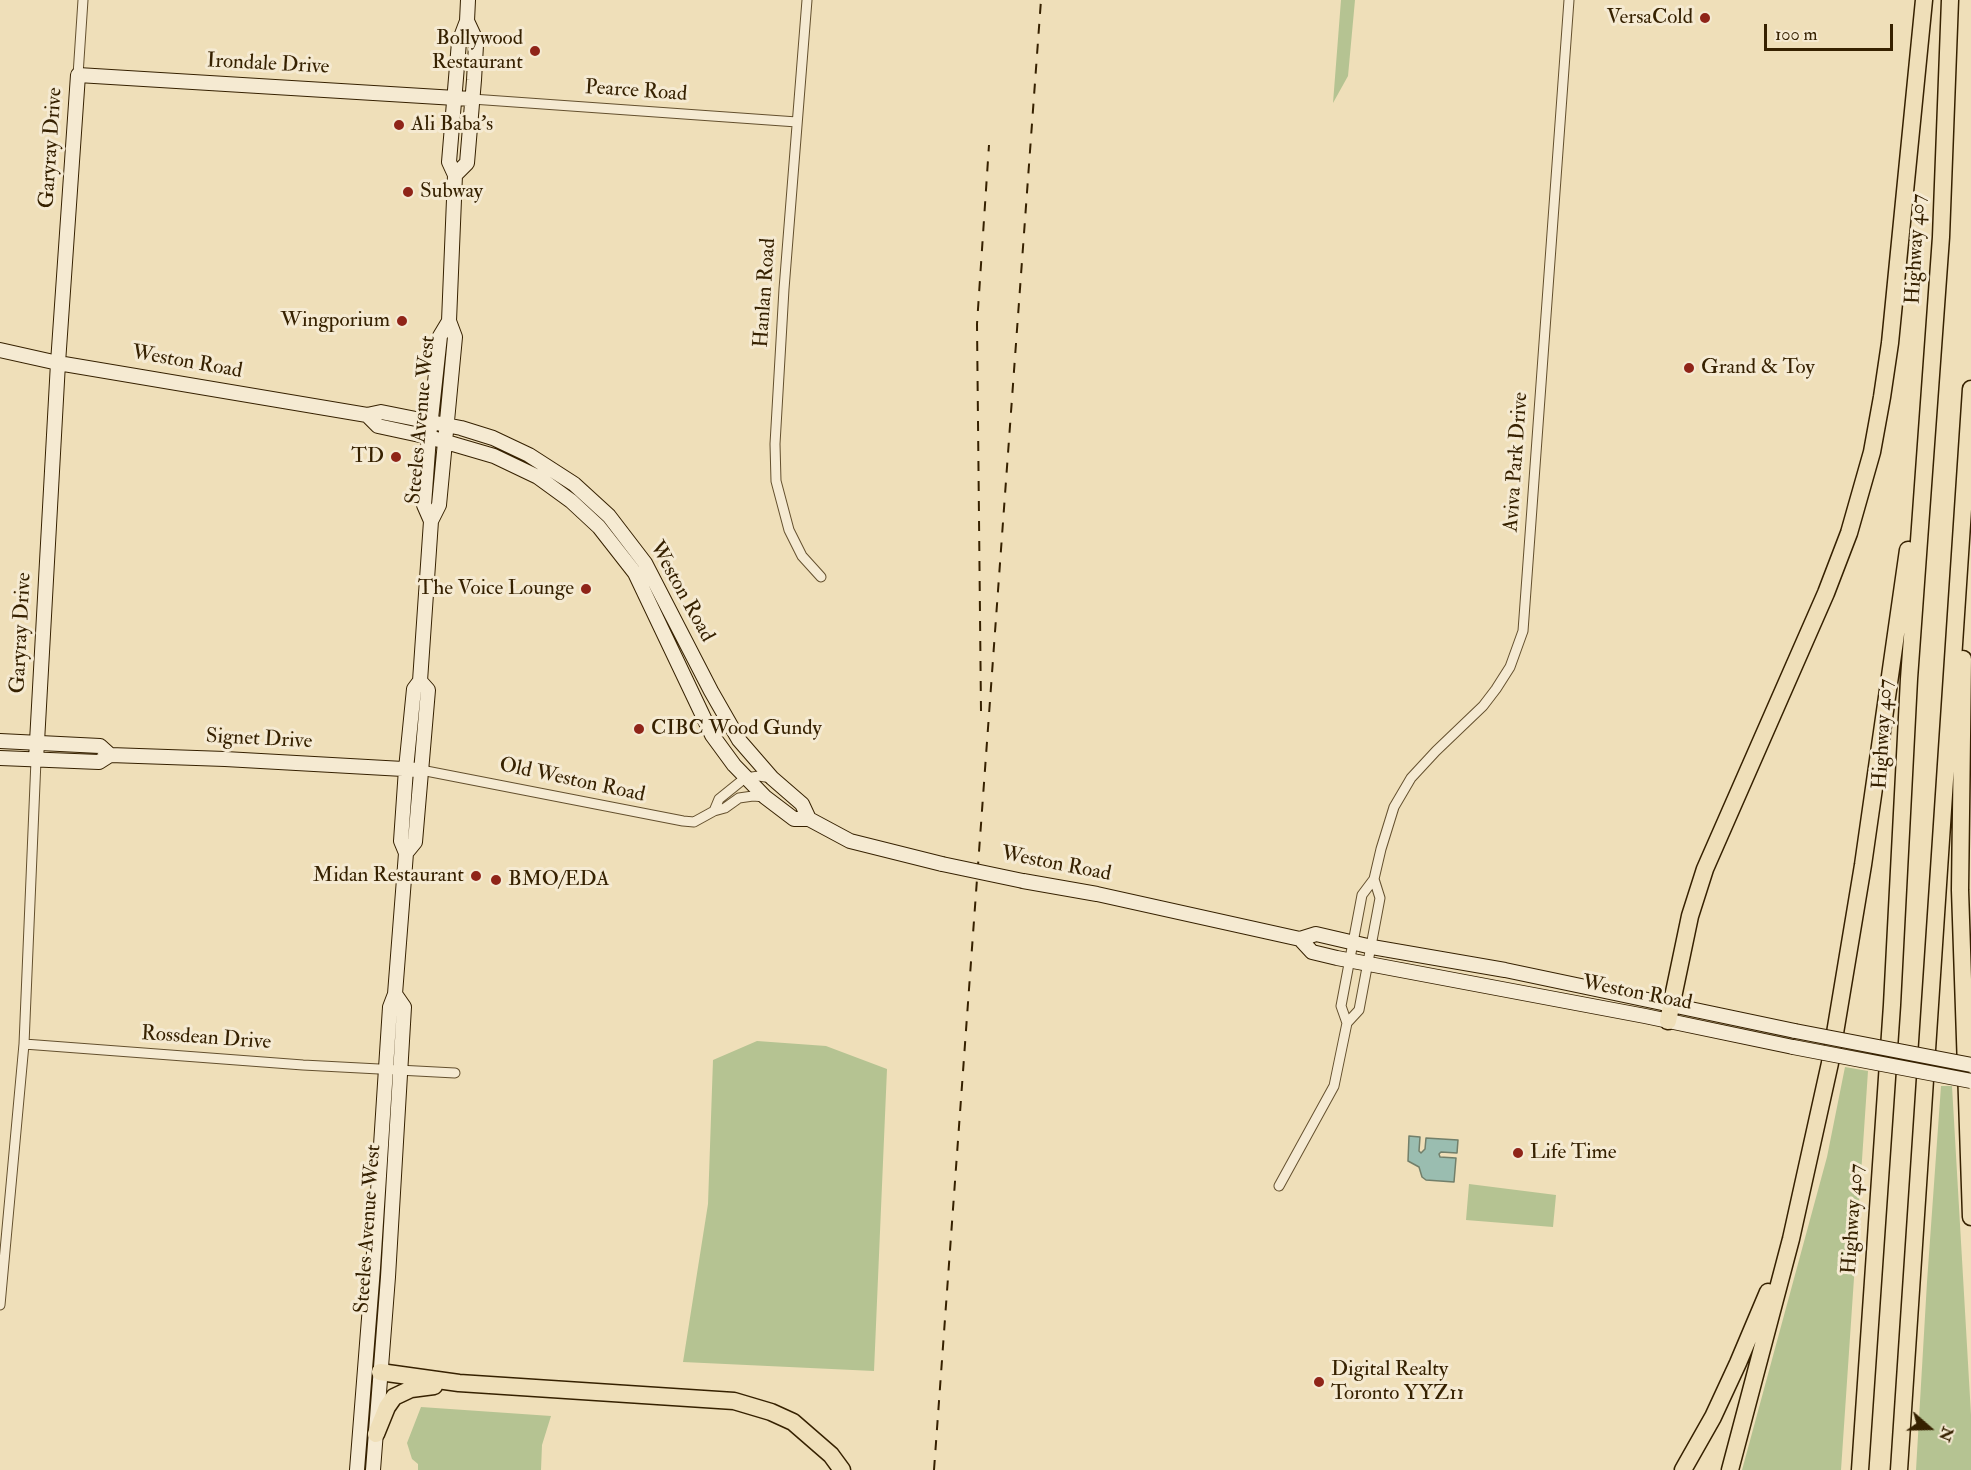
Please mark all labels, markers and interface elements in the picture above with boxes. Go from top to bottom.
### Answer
place label: VersaCold [1606,5,1693,31]
marker: VersaCold [1698,11,1712,25]
scale bar [1767,12,1896,50]
text: 100 m [1775,23,1818,46]
place label: Bollywood Restaurant [432,26,523,76]
marker: Bollywood Restaurant [528,44,542,58]
street label: Irondale Drive [206,49,330,81]
street label: Pearce Road [584,76,688,108]
street label: Garyray Drive [35,87,69,209]
place label: Ali Baba's [411,112,493,138]
marker: Ali Baba's [392,118,406,132]
place label: Subway [420,179,483,205]
marker: Subway [401,185,415,199]
street label: Highway 407 [1902,193,1932,305]
street label: Hanlan Road [750,237,782,349]
place label: Wingporium [281,308,390,334]
marker: Wingporium [395,314,409,328]
street label: Steeles Avenue West [402,335,442,505]
street label: Weston Road [130,341,244,385]
place label: Grand & Toy [1701,355,1815,381]
marker: Grand & Toy [1682,361,1696,375]
street label: Aviva Park Drive [1500,391,1534,533]
place label: TD [351,444,384,470]
marker: TD [389,450,403,464]
street label: Weston Road [643,537,719,647]
street label: Garyray Drive [6,572,38,694]
place label: The Voice Lounge [418,576,574,602]
marker: The Voice Lounge [579,582,593,596]
street label: Highway 407 [1869,678,1899,790]
place label: CIBC Wood Gundy [651,716,822,742]
marker: CIBC Wood Gundy [632,722,646,736]
street label: Signet Drive [205,725,313,755]
street label: Old Weston Road [497,753,647,809]
street label: Weston Road [999,842,1113,888]
place label: Midan Restaurant [313,863,464,889]
place label: BMO/EDA [508,867,610,893]
marker: Midan Restaurant [469,869,483,883]
marker: BMO/EDA [489,873,503,887]
street label: Weston Road [1580,971,1694,1017]
street label: Rossdean Drive [140,1022,272,1056]
place label: Life Time [1530,1140,1617,1166]
street label: Steeles Avenue West [351,1144,387,1314]
marker: Life Time [1511,1146,1525,1160]
street label: Highway 407 [1838,1163,1870,1275]
place label: Digital Realty Toronto YYZ11 [1331,1357,1464,1407]
marker: Digital Realty Toronto YYZ11 [1312,1375,1326,1389]
north arrow [1899,1398,1959,1458]
text: N [1934,1424,1958,1444]

